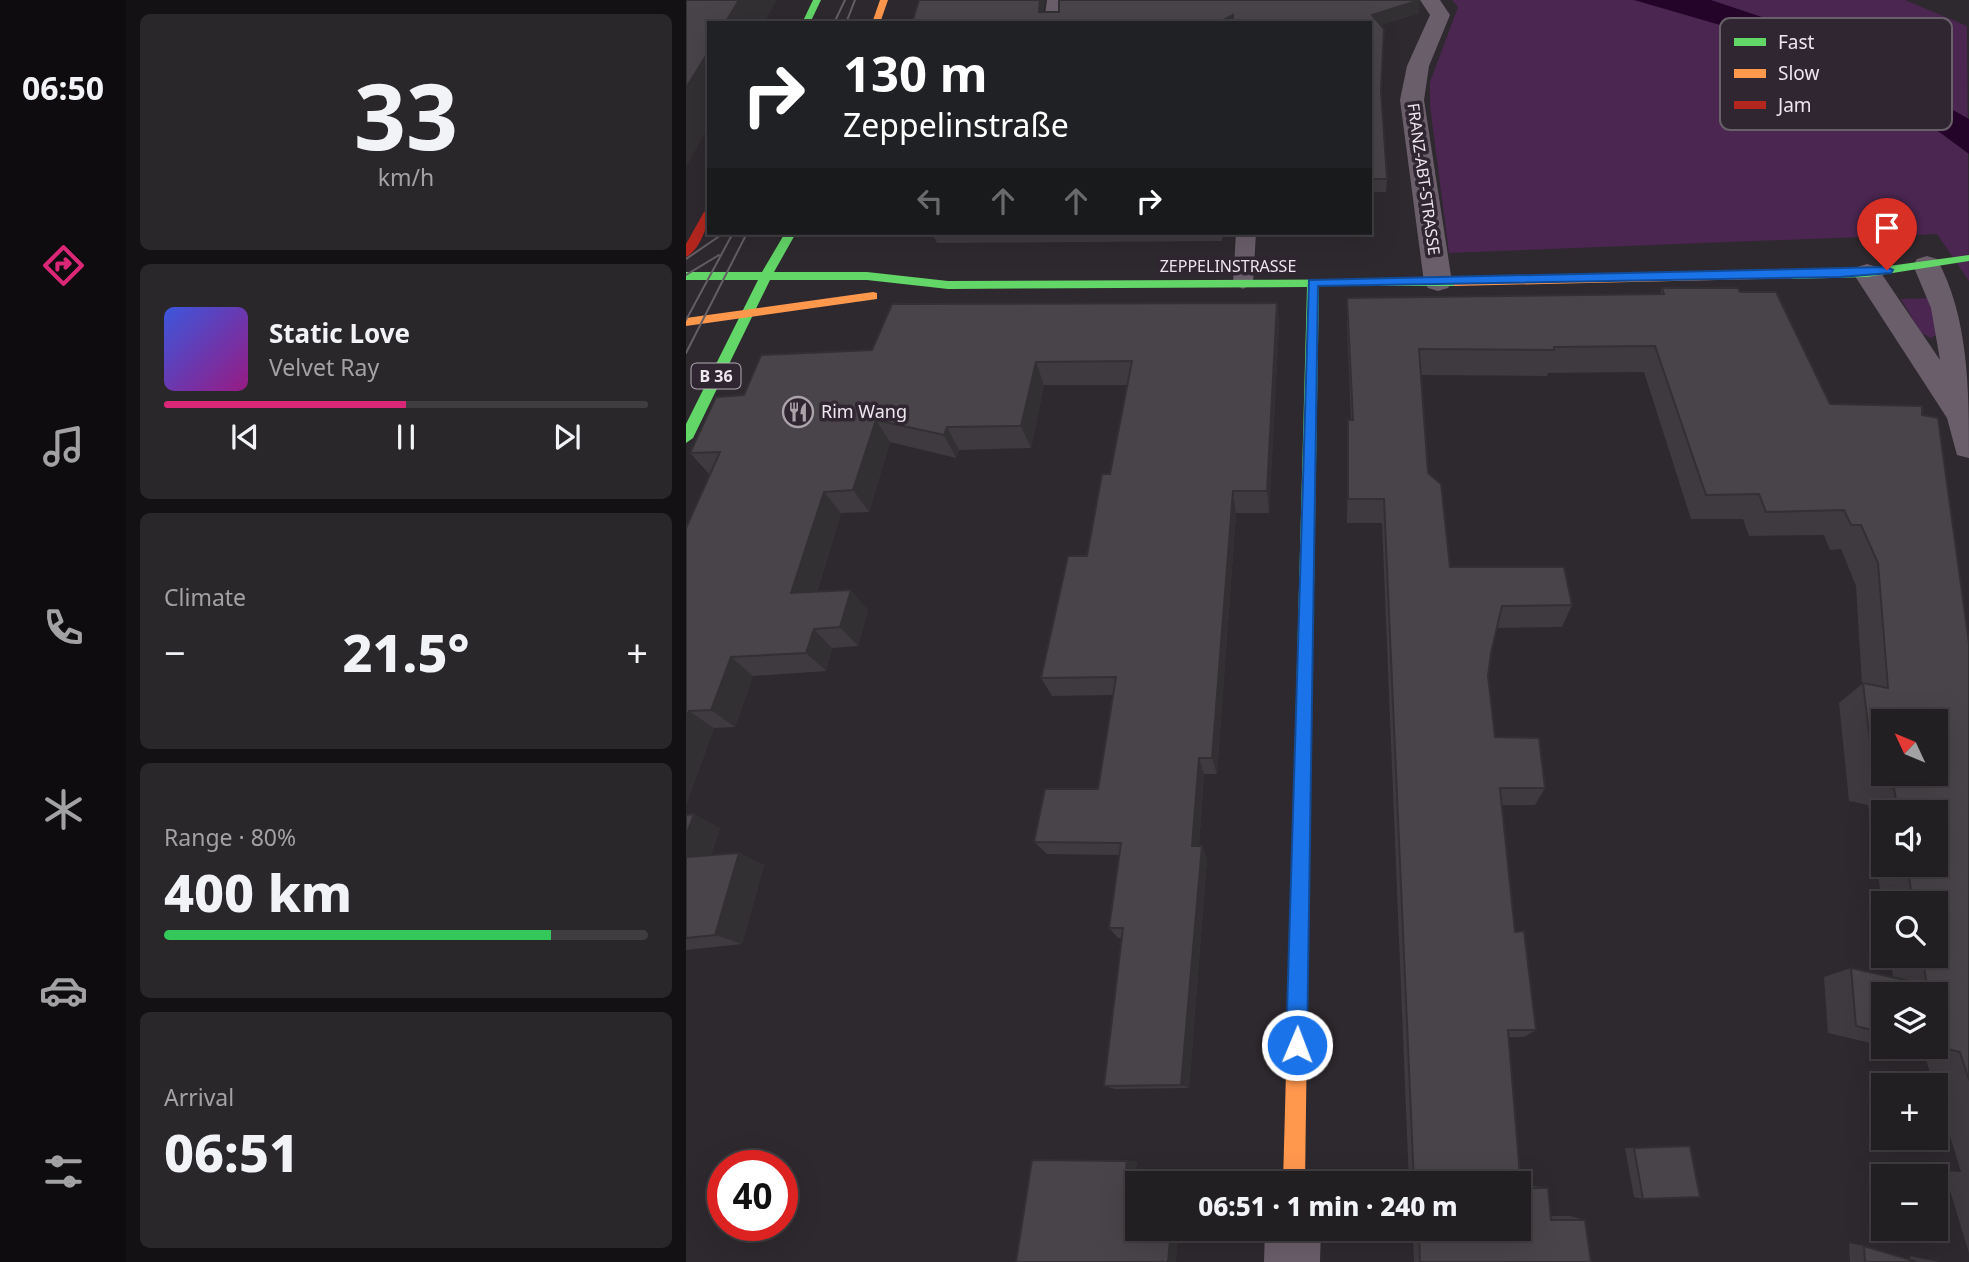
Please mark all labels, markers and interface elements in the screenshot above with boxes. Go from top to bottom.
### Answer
legend [1720,18,1952,130]
text: Fast [1778,29,1815,55]
text: 130 m [843,40,988,106]
icon: right [728,49,819,140]
text: 33 [354,53,458,177]
text: Slow [1778,60,1819,86]
text: 06:50 [22,66,104,109]
text: Jam [1776,92,1812,118]
street label: FRANZ-ABT-STRASSE [1402,102,1446,256]
text: Zeppelinstraße [843,103,1069,146]
text: km/h [378,161,434,193]
icon: left [911,182,949,220]
icon: ahead [984,182,1022,220]
icon: ahead [1057,182,1095,220]
icon: right [1130,182,1168,220]
pin [1857,198,1917,270]
icon: arrive [1868,209,1906,247]
icon: directions [39,241,88,290]
street label: ZEPPELINSTRASSE [1160,255,1296,277]
text: Static Love [269,315,410,351]
text: Velvet Ray [269,351,379,383]
road number: B 36 [691,364,740,388]
restaurant icon: Rim Wang [781,395,815,429]
place label: Rim Wang [821,399,907,423]
icon: previous [226,418,264,456]
icon: pause [387,418,425,456]
icon: next [548,418,586,456]
icon: music [39,422,88,471]
text: Climate [164,581,246,613]
icon: phone [39,603,88,652]
text: 21.5° [343,616,469,687]
text: − [164,626,186,678]
text: + [626,626,648,678]
north arrow [1871,709,1948,786]
map controls [1871,709,1948,1241]
icon: climate [39,785,88,834]
button: sound [1871,800,1948,877]
text: Range · 80% [164,821,296,853]
text: 400 km [164,856,352,927]
button: search [1871,891,1948,968]
icon: car [39,966,88,1015]
button: layers [1871,982,1948,1059]
position arrow [1260,1008,1334,1082]
button: + [1871,1073,1948,1150]
text: Arrival [164,1081,234,1113]
text: 06:51 [164,1116,299,1187]
icon: filters [39,1147,88,1196]
speed limit sign: 40 [707,1150,798,1241]
button: − [1871,1164,1948,1241]
text: 06:51 · 1 min · 240 m [1198,1188,1458,1224]

